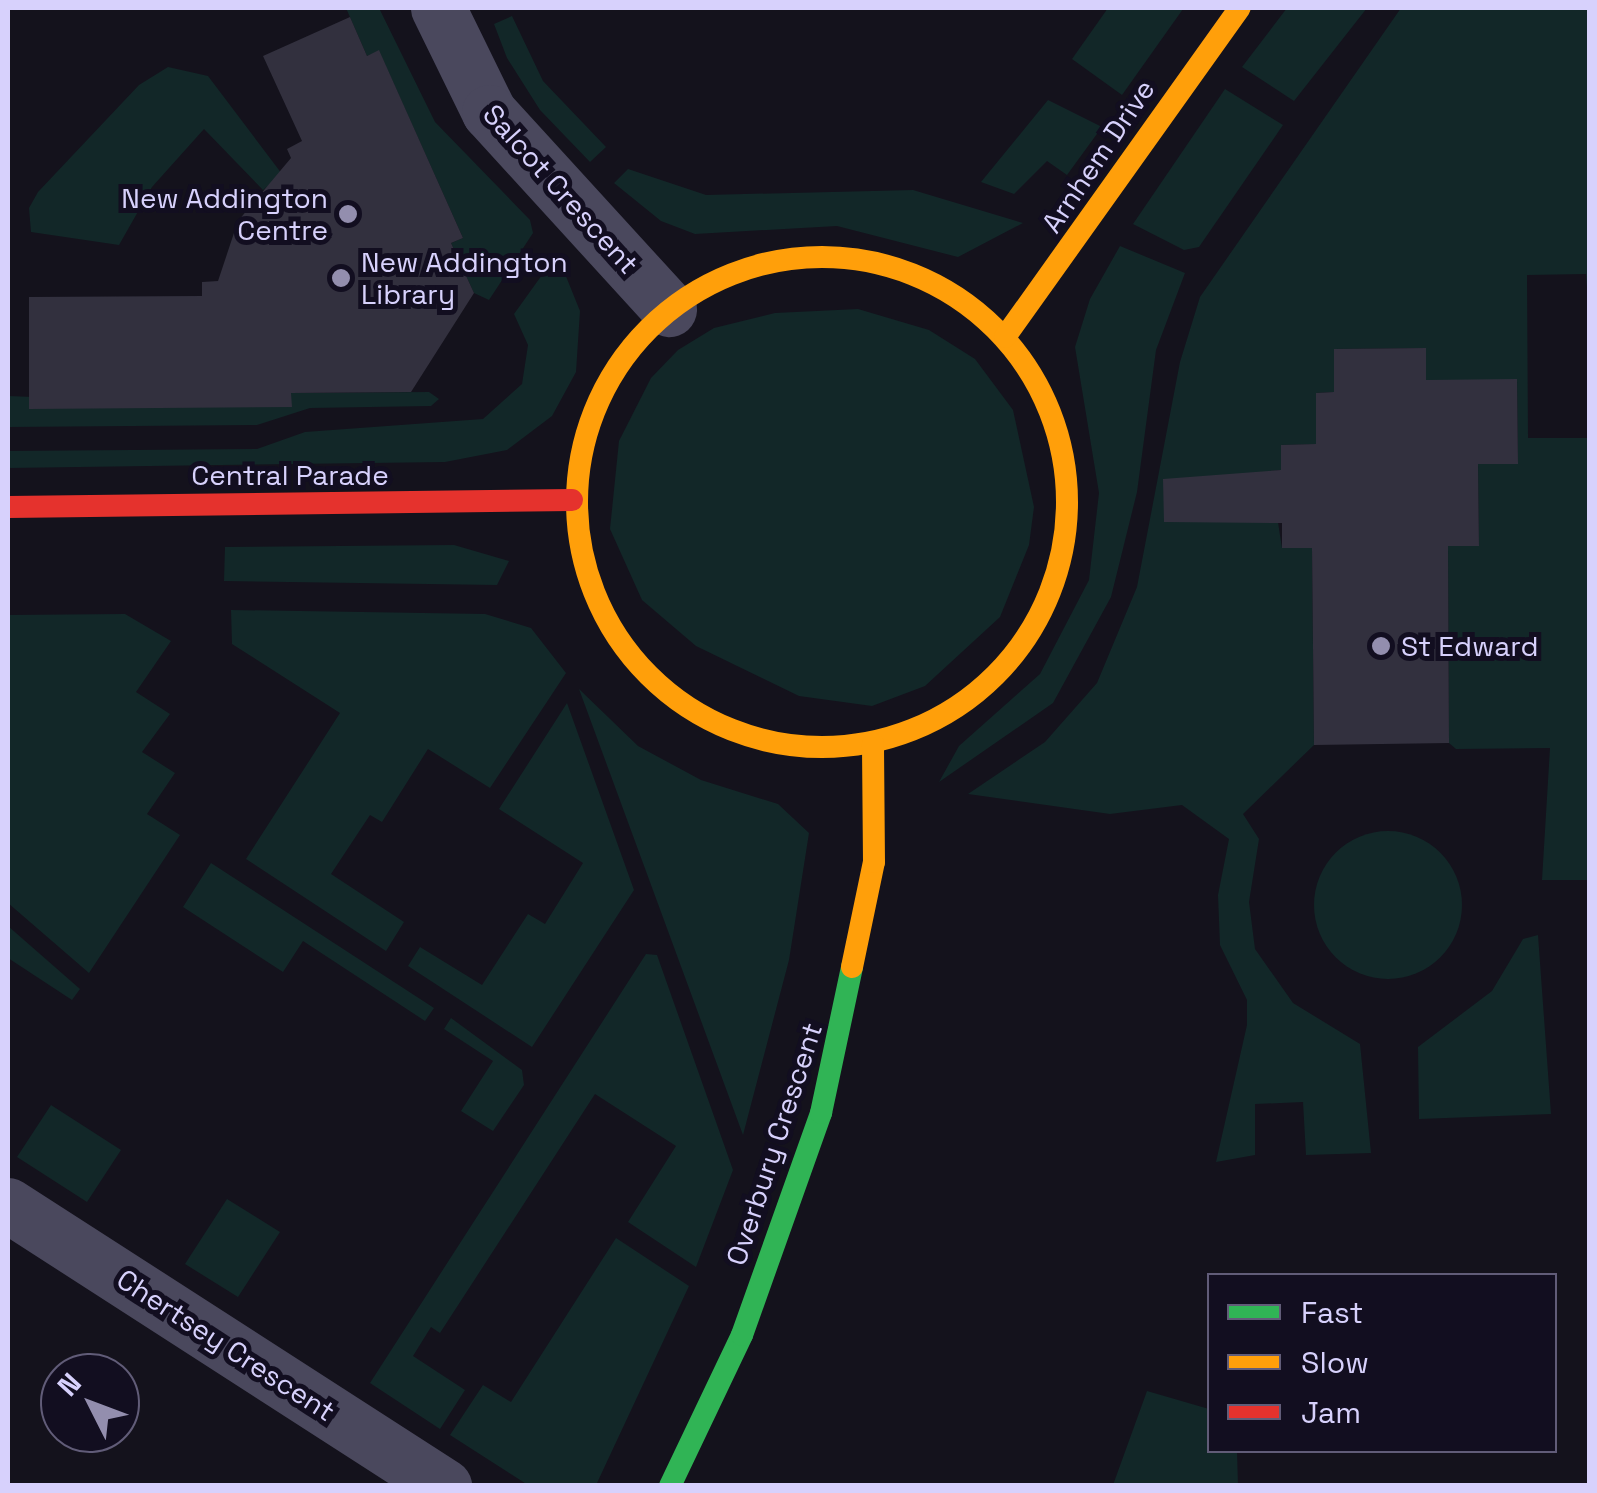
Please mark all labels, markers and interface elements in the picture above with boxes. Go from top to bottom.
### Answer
street label: Arnhem Drive [1034,73,1162,239]
street label: Salcot Crescent [476,97,646,281]
place label: New Addington Centre [121,181,328,247]
marker: New Addington Centre [337,203,359,225]
place label: New Addington Library [361,245,568,311]
marker: New Addington Library [330,267,352,289]
street label: Central Parade [191,458,389,492]
place label: St Edward [1401,629,1538,663]
marker: St Edward [1370,635,1392,657]
street label: Overbury Crescent [719,1019,829,1269]
street label: Chertsey Crescent [111,1262,341,1428]
legend [1207,1273,1557,1453]
text: Fast [1301,1293,1363,1332]
text: Slow [1301,1343,1369,1382]
north arrow [40,1353,140,1453]
text: N [50,1365,89,1403]
text: Jam [1301,1393,1361,1432]

